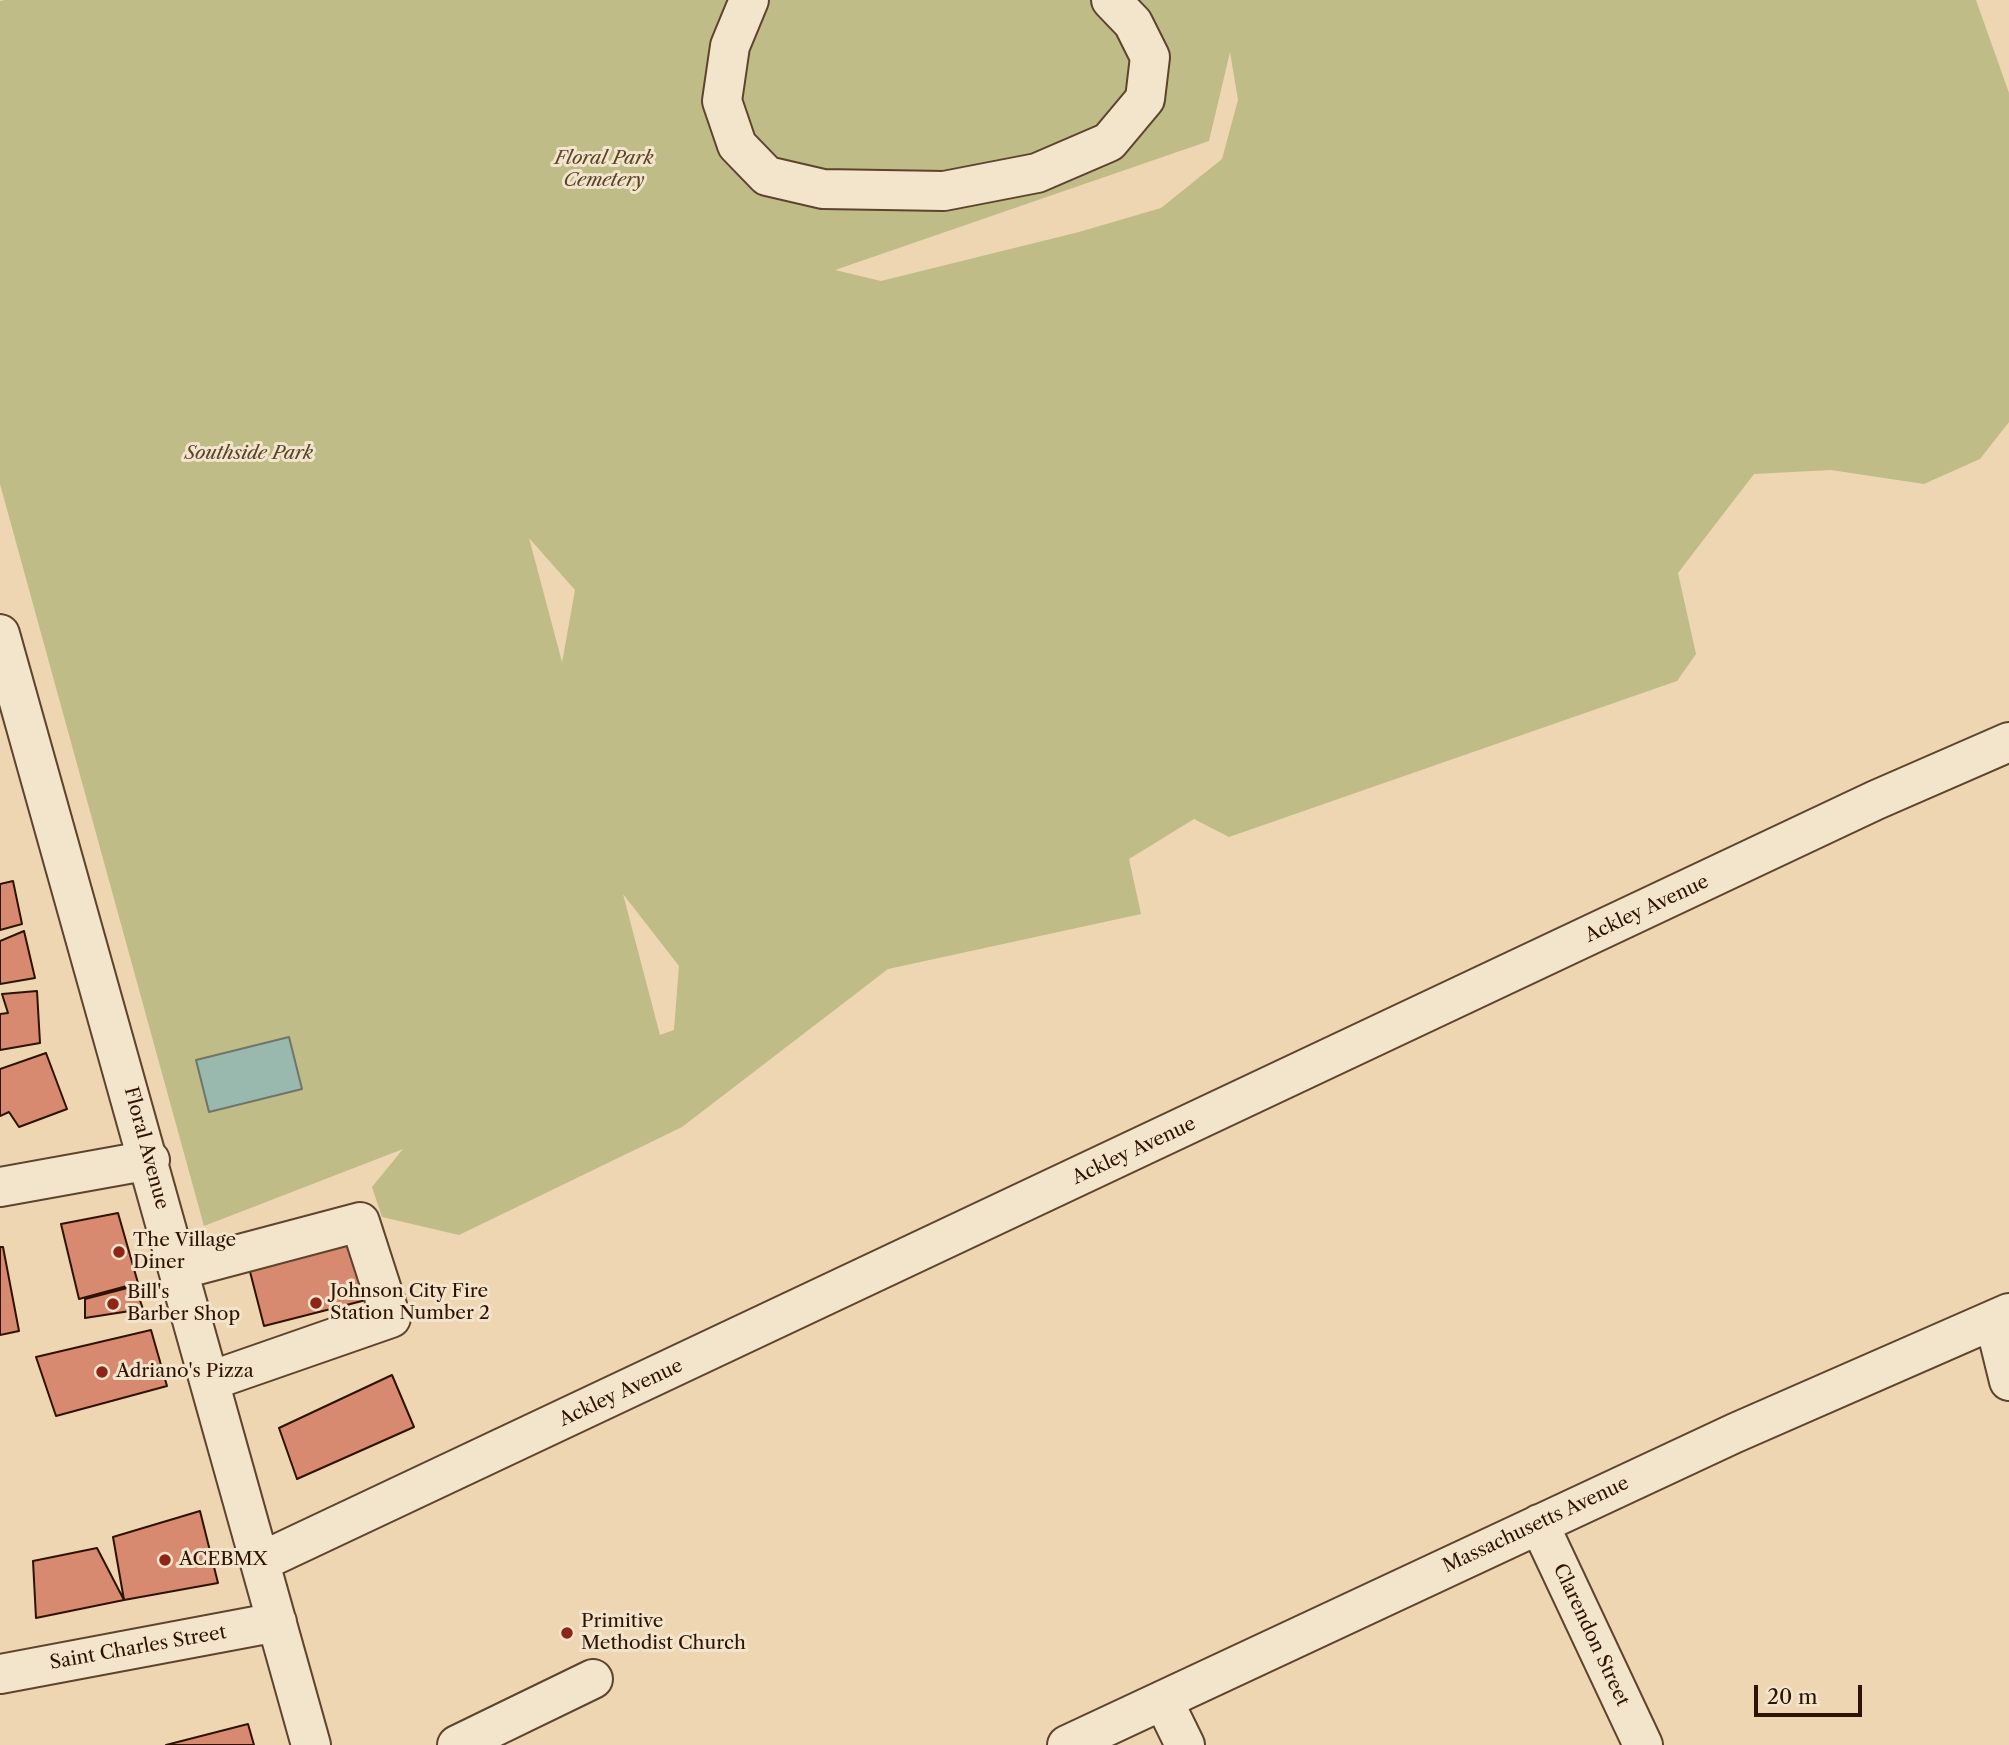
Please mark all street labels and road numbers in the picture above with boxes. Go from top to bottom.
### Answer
street label: Ackley Avenue [1582,870,1712,948]
street label: Floral Avenue [119,1084,173,1212]
street label: Ackley Avenue [1069,1112,1199,1190]
street label: Ackley Avenue [556,1354,686,1432]
street label: Massachusetts Avenue [1439,1472,1633,1578]
street label: Clarendon Street [1548,1560,1634,1710]
street label: Saint Charles Street [48,1621,228,1675]

